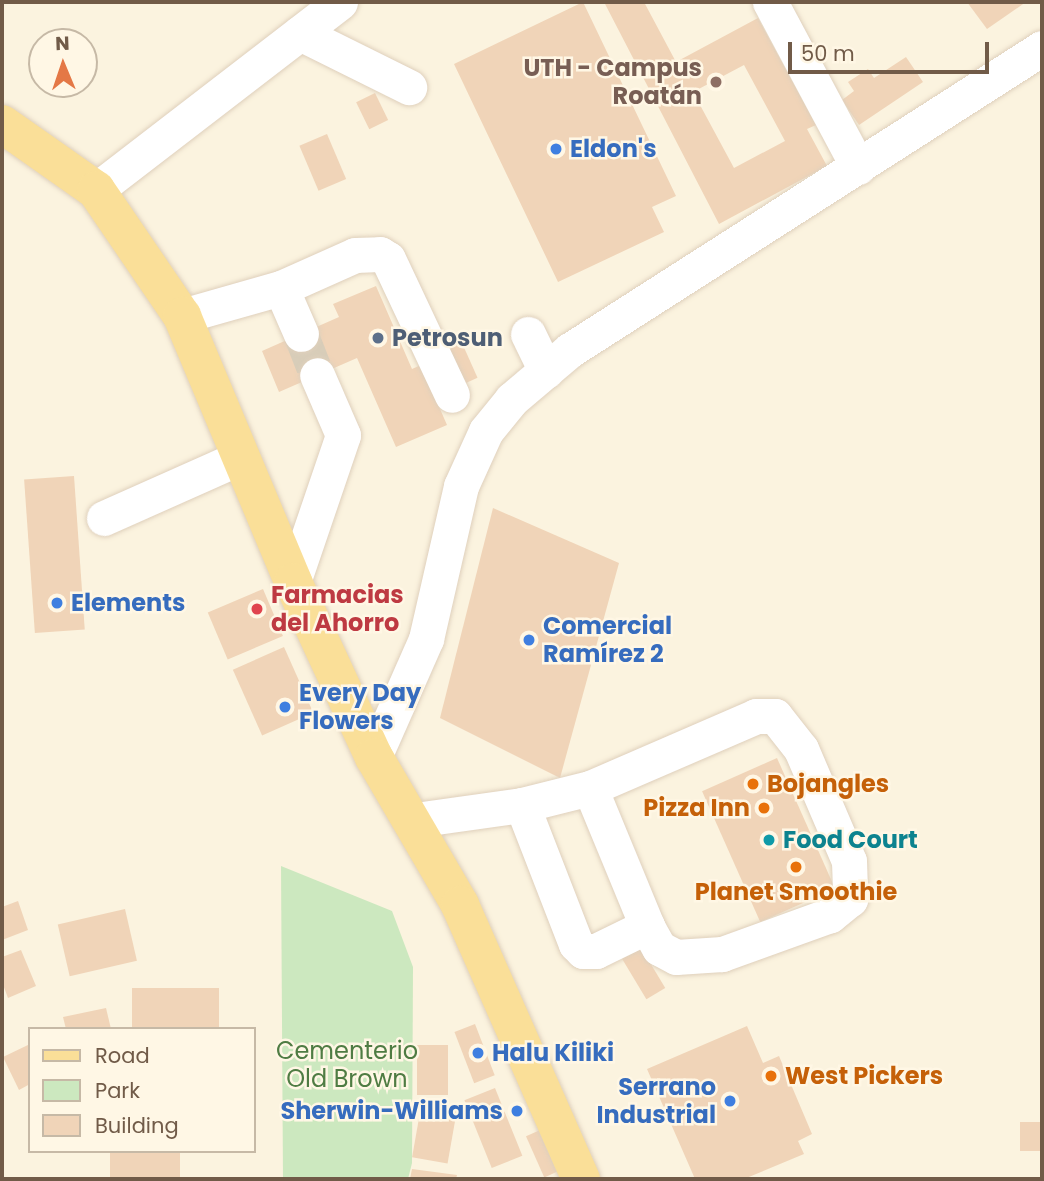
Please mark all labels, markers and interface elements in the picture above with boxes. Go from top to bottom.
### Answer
north arrow [28,28,98,98]
scale bar [792,28,993,72]
text: N [55,30,70,57]
text: 50 m [801,39,855,68]
place label: UTH - Campus Roatán [523,54,702,110]
marker: UTH - Campus Roatán [708,74,724,90]
place label: Eldon's [570,135,657,163]
marker: Eldon's [548,141,564,157]
place label: Petrosun [392,324,503,352]
marker: Petrosun [370,330,386,346]
place label: Farmacias del Ahorro [271,581,404,637]
place label: Elements [71,589,185,617]
marker: Elements [49,595,65,611]
marker: Farmacias del Ahorro [249,601,265,617]
place label: Comercial Ramírez 2 [543,612,672,668]
marker: Comercial Ramírez 2 [521,632,537,648]
place label: Every Day Flowers [299,679,421,735]
marker: Every Day Flowers [277,699,293,715]
place label: Bojangles [767,770,889,798]
marker: Bojangles [745,776,761,792]
place label: Pizza Inn [643,794,750,822]
marker: Pizza Inn [756,800,772,816]
place label: Food Court [783,826,918,854]
marker: Food Court [761,832,777,848]
marker: Planet Smoothie [788,859,804,875]
place label: Planet Smoothie [695,878,897,906]
legend [28,1027,256,1153]
park label: Cementerio Old Brown [276,1037,418,1093]
place label: Halu Kiliki [492,1039,614,1067]
text: Road [95,1041,150,1070]
marker: Halu Kiliki [470,1045,486,1061]
place label: West Pickers [785,1062,943,1090]
marker: West Pickers [763,1068,779,1084]
place label: Serrano Industrial [596,1073,716,1129]
text: Park [95,1076,140,1105]
marker: Serrano Industrial [722,1093,738,1109]
place label: Sherwin-Williams [280,1097,503,1125]
marker: Sherwin-Williams [509,1103,525,1119]
text: Building [95,1111,179,1140]

